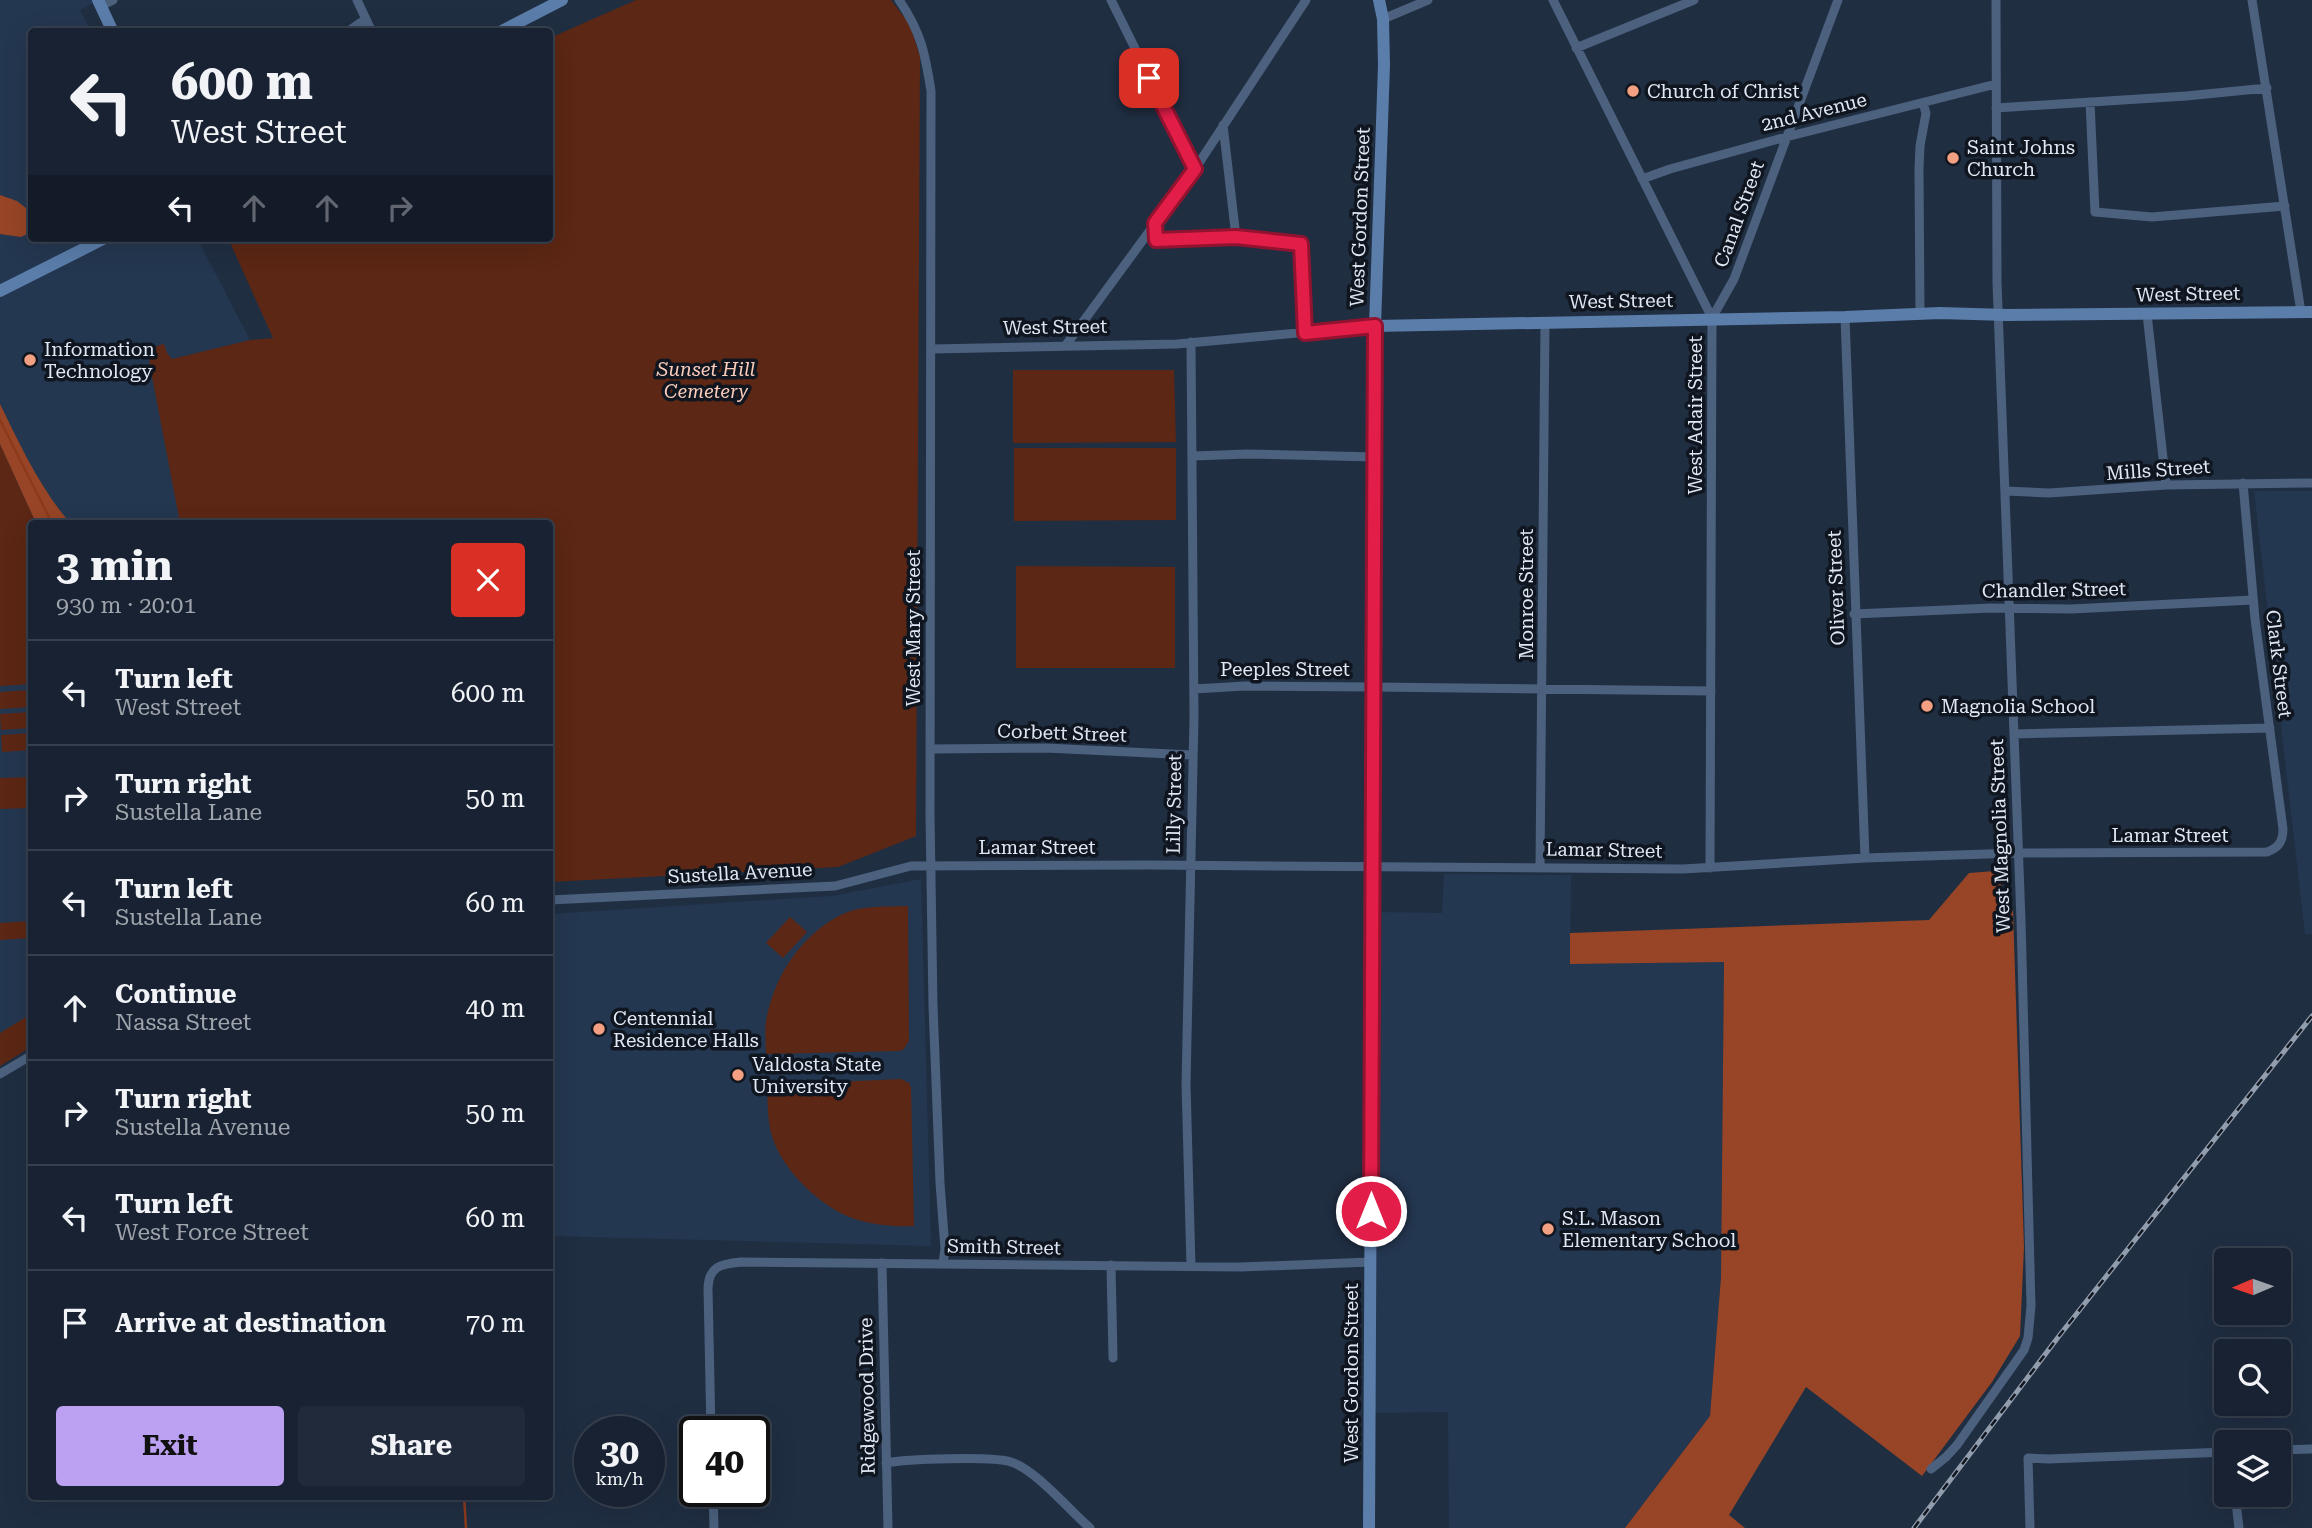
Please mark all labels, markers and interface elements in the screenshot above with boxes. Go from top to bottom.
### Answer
pin [1119,48,1179,108]
text: 600 m [171,54,313,111]
icon: left [56,56,147,147]
icon: arrive [1130,59,1168,97]
place label: Church of Christ [1647,80,1799,103]
marker: Church of Christ [1625,83,1641,99]
street label: 2nd Avenue [1759,88,1869,136]
text: West Street [171,113,347,151]
street label: West Gordon Street [1345,127,1375,307]
place label: Saint Johns Church [1967,136,2075,181]
marker: Saint Johns Church [1945,150,1961,166]
street label: Canal Street [1709,158,1769,270]
icon: left [162,189,200,227]
icon: ahead [235,189,273,227]
icon: ahead [308,189,346,227]
icon: right [381,189,419,227]
street label: West Street [2136,282,2240,306]
street label: West Street [1569,289,1673,313]
street label: West Street [1003,315,1107,339]
street label: West Adair Street [1684,336,1707,494]
place label: Information Technology [44,338,155,383]
marker: Information Technology [22,352,38,368]
park label: Sunset Hill Cemetery [656,358,755,403]
street label: Mills Street [2105,455,2211,485]
street label: Monroe Street [1515,529,1538,659]
street label: Oliver Street [1822,530,1850,646]
text: 3 min [56,541,173,590]
button: close [451,543,525,617]
street label: West Mary Street [902,550,925,706]
street label: Chandler Street [1982,577,2126,603]
text: 930 m · 20:01 [56,592,196,619]
street label: Clark Street [2261,609,2297,719]
street label: Peeples Street [1220,658,1350,681]
text: Turn left [115,664,233,694]
icon: left [56,674,94,712]
text: 600 m [451,678,525,708]
text: West Street [115,694,241,721]
place label: Magnolia School [1941,695,2095,718]
marker: Magnolia School [1919,698,1935,714]
street label: Corbett Street [997,719,1127,747]
street label: West Magnolia Street [1985,739,2015,933]
street label: Lilly Street [1162,754,1186,854]
text: Turn right [115,769,251,799]
icon: right [56,779,94,817]
text: 50 m [466,783,525,813]
text: Sustella Lane [115,799,262,826]
street label: Lamar Street [2112,824,2228,847]
street label: Lamar Street [979,836,1095,859]
street label: Lamar Street [1545,837,1663,863]
street label: Sustella Avenue [667,858,813,888]
text: Turn left [115,874,233,904]
icon: left [56,884,94,922]
text: 60 m [466,888,525,918]
text: Sustella Lane [115,904,262,931]
text: Continue [115,979,237,1009]
icon: ahead [56,989,94,1027]
text: 40 m [466,993,525,1023]
place label: Centennial Residence Halls [613,1007,759,1052]
text: Nassa Street [115,1009,251,1036]
marker: Centennial Residence Halls [591,1021,607,1037]
place label: Valdosta State University [752,1053,881,1098]
marker: Valdosta State University [730,1067,746,1083]
text: Turn right [115,1084,251,1114]
icon: right [56,1094,94,1132]
text: 50 m [466,1098,525,1128]
text: Sustella Avenue [115,1114,290,1141]
position arrow [1334,1174,1408,1248]
text: Turn left [115,1189,233,1219]
icon: left [56,1199,94,1237]
text: 60 m [466,1203,525,1233]
place label: S.L. Mason Elementary School [1562,1207,1736,1252]
text: West Force Street [115,1219,309,1246]
marker: S.L. Mason Elementary School [1540,1221,1556,1237]
street label: Smith Street [947,1235,1061,1259]
north arrow [2214,1248,2291,1325]
map controls [2214,1248,2291,1507]
street label: West Gordon Street [1340,1283,1363,1463]
icon: arrive [56,1304,94,1342]
text: Arrive at destination [115,1308,386,1338]
text: 70 m [466,1308,525,1338]
street label: Ridgewood Drive [854,1317,880,1475]
button: search [2214,1339,2291,1416]
button: Exit [56,1406,284,1486]
button: Share [298,1406,525,1486]
speed limit sign: 40 [679,1416,770,1507]
button: layers [2214,1430,2291,1507]
text: 30 [600,1432,639,1473]
text: km/h [595,1468,644,1489]

